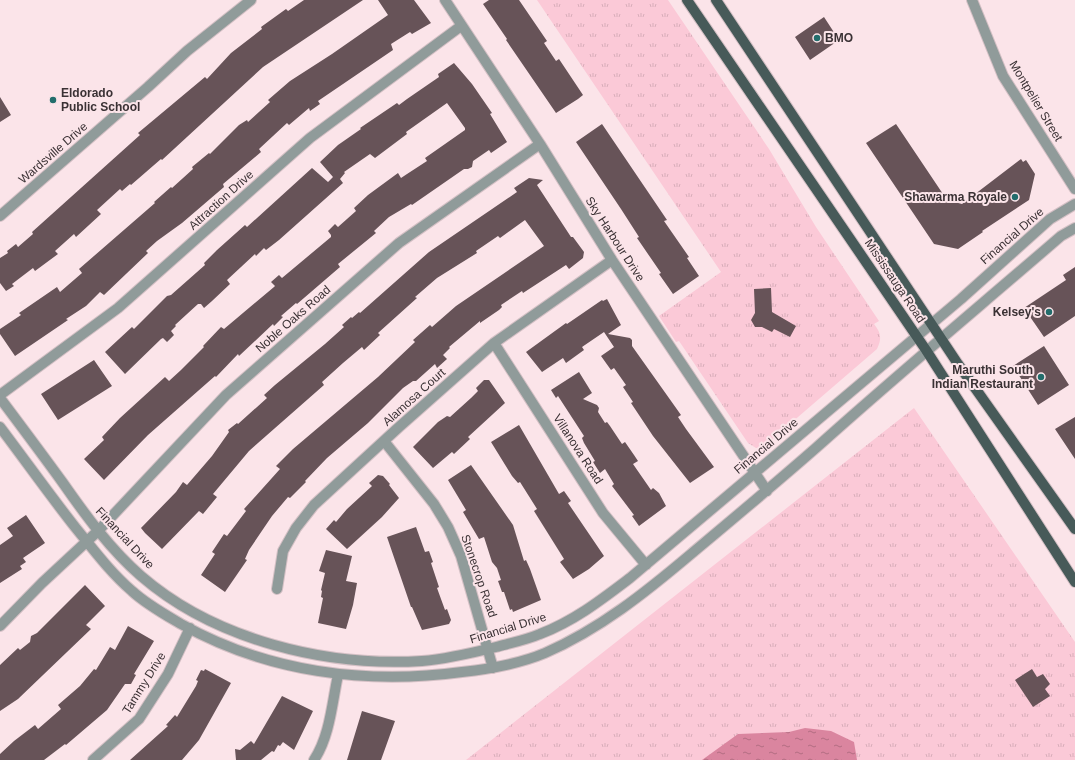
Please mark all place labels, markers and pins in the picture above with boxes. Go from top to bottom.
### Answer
place label: BMO [825,31,853,45]
marker: BMO [812,33,822,43]
place label: Eldorado Public School [61,86,140,114]
marker: Eldorado Public School [48,95,58,105]
place label: Shawarma Royale [904,190,1007,204]
marker: Shawarma Royale [1010,192,1020,202]
place label: Kelsey's [993,305,1041,319]
marker: Kelsey's [1044,307,1054,317]
place label: Maruthi South Indian Restaurant [932,363,1033,391]
marker: Maruthi South Indian Restaurant [1036,372,1046,382]

